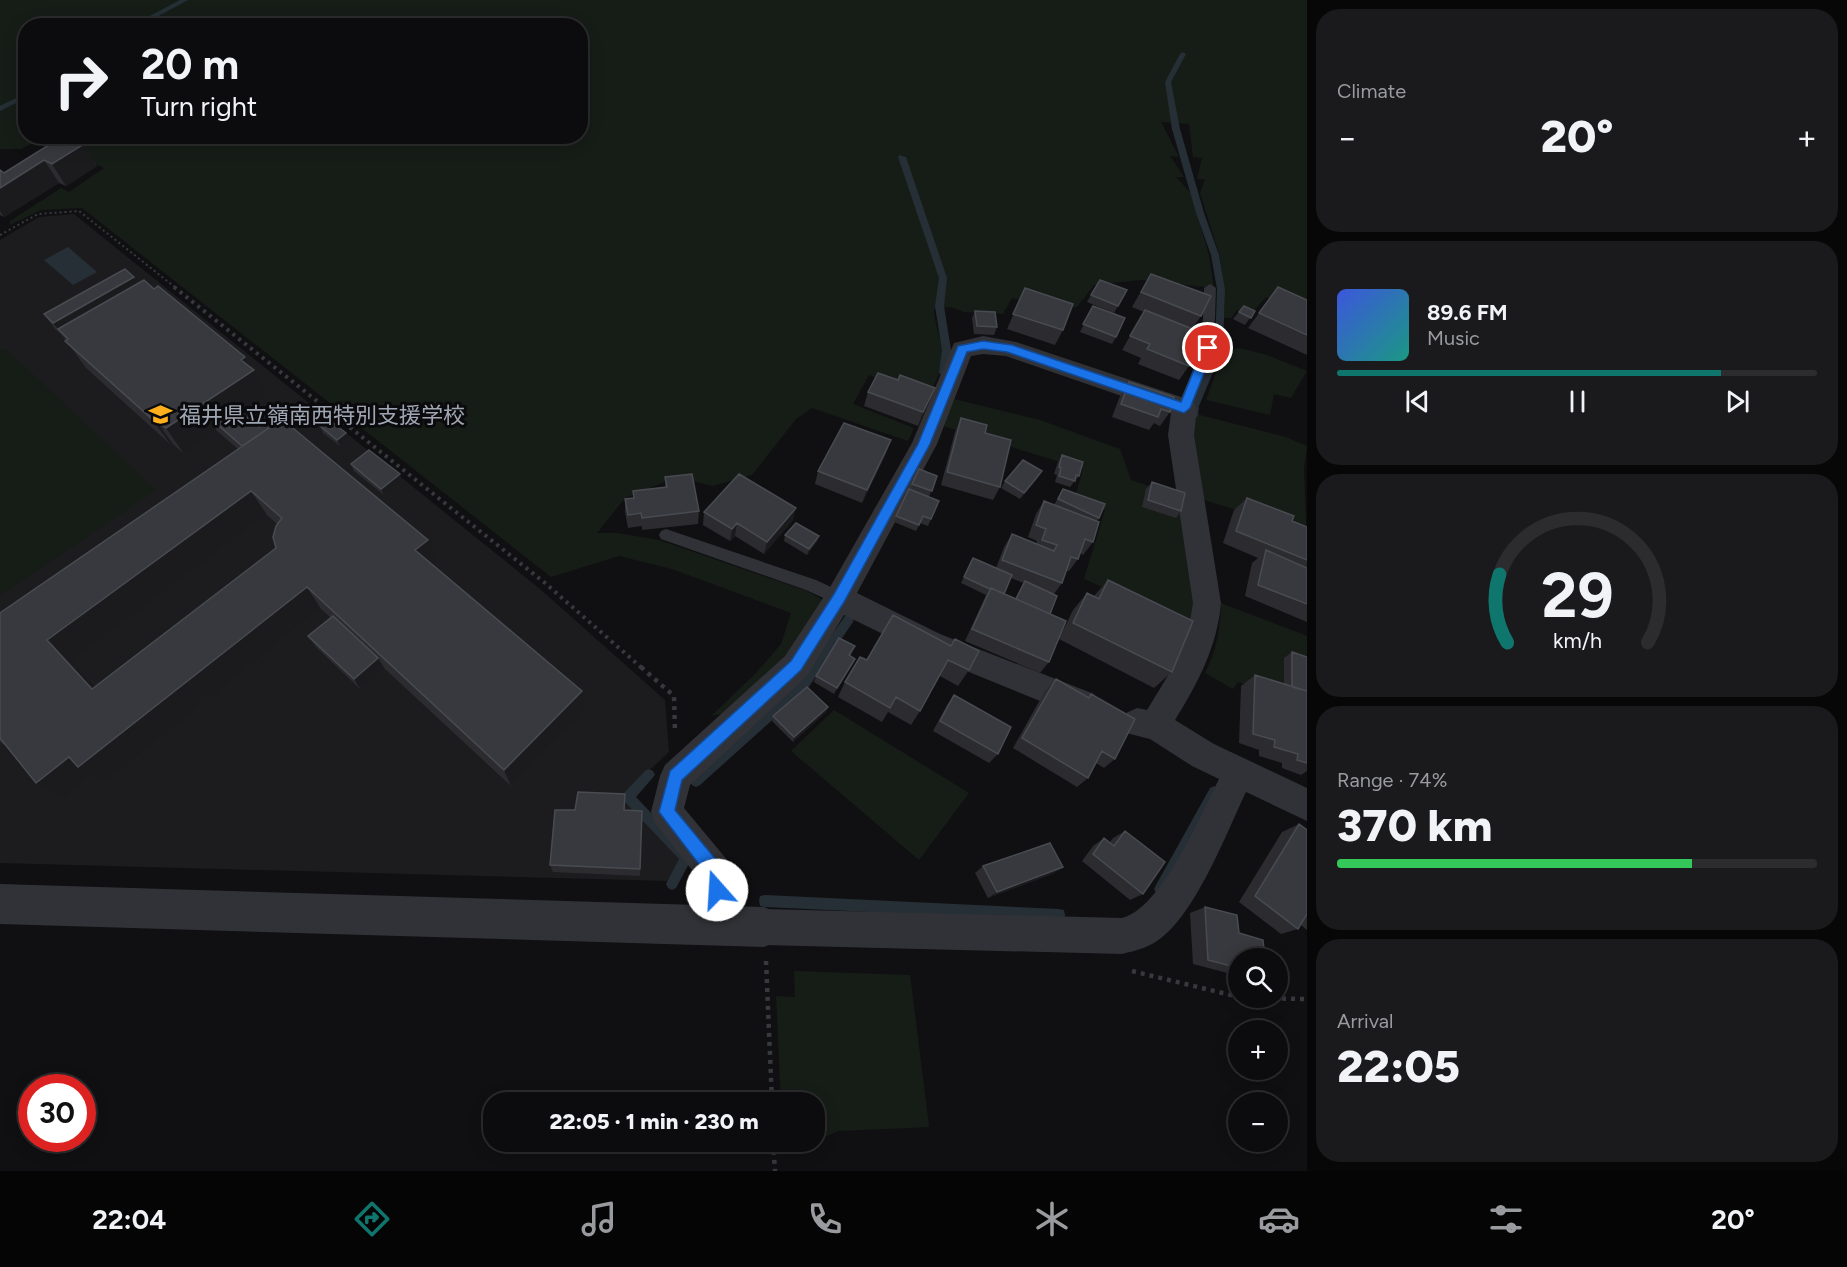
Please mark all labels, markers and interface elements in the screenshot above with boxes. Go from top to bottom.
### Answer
text: 20 m [141,39,239,90]
icon: right [42,42,120,120]
text: Climate [1337,79,1406,103]
text: Turn right [141,90,257,123]
text: 20° [1540,109,1614,163]
text: − [1337,118,1358,157]
text: + [1796,118,1817,157]
text: 89.6 FM [1427,299,1508,326]
pin [1182,322,1233,373]
text: Music [1427,326,1480,350]
icon: arrive [1191,331,1224,364]
icon: previous [1401,385,1434,418]
icon: pause [1561,385,1594,418]
icon: next [1721,385,1754,418]
school or university icon: 福井県立嶺南西特別支援学校 [148,402,174,428]
place label: 福井県立嶺南西特別支援学校 [179,402,465,429]
text: 29 [1541,558,1613,633]
text: km/h [1553,628,1601,653]
text: Range · 74% [1337,768,1447,792]
text: 370 km [1337,798,1492,852]
position arrow [685,858,749,922]
map controls [1228,948,1288,1152]
button: search [1228,948,1288,1008]
text: Arrival [1337,1009,1393,1033]
button: + [1228,1020,1288,1080]
text: 22:05 [1337,1039,1460,1093]
speed limit sign: 30 [18,1074,96,1152]
button: − [1228,1092,1288,1152]
text: 22:05 · 1 min · 230 m [549,1108,759,1135]
icon: directions [351,1198,393,1240]
icon: music [578,1198,620,1240]
icon: phone [804,1198,846,1240]
icon: climate [1031,1198,1073,1240]
icon: car [1258,1198,1300,1240]
icon: filters [1485,1198,1527,1240]
text: 22:04 [92,1203,166,1236]
text: 20° [1711,1203,1755,1236]

